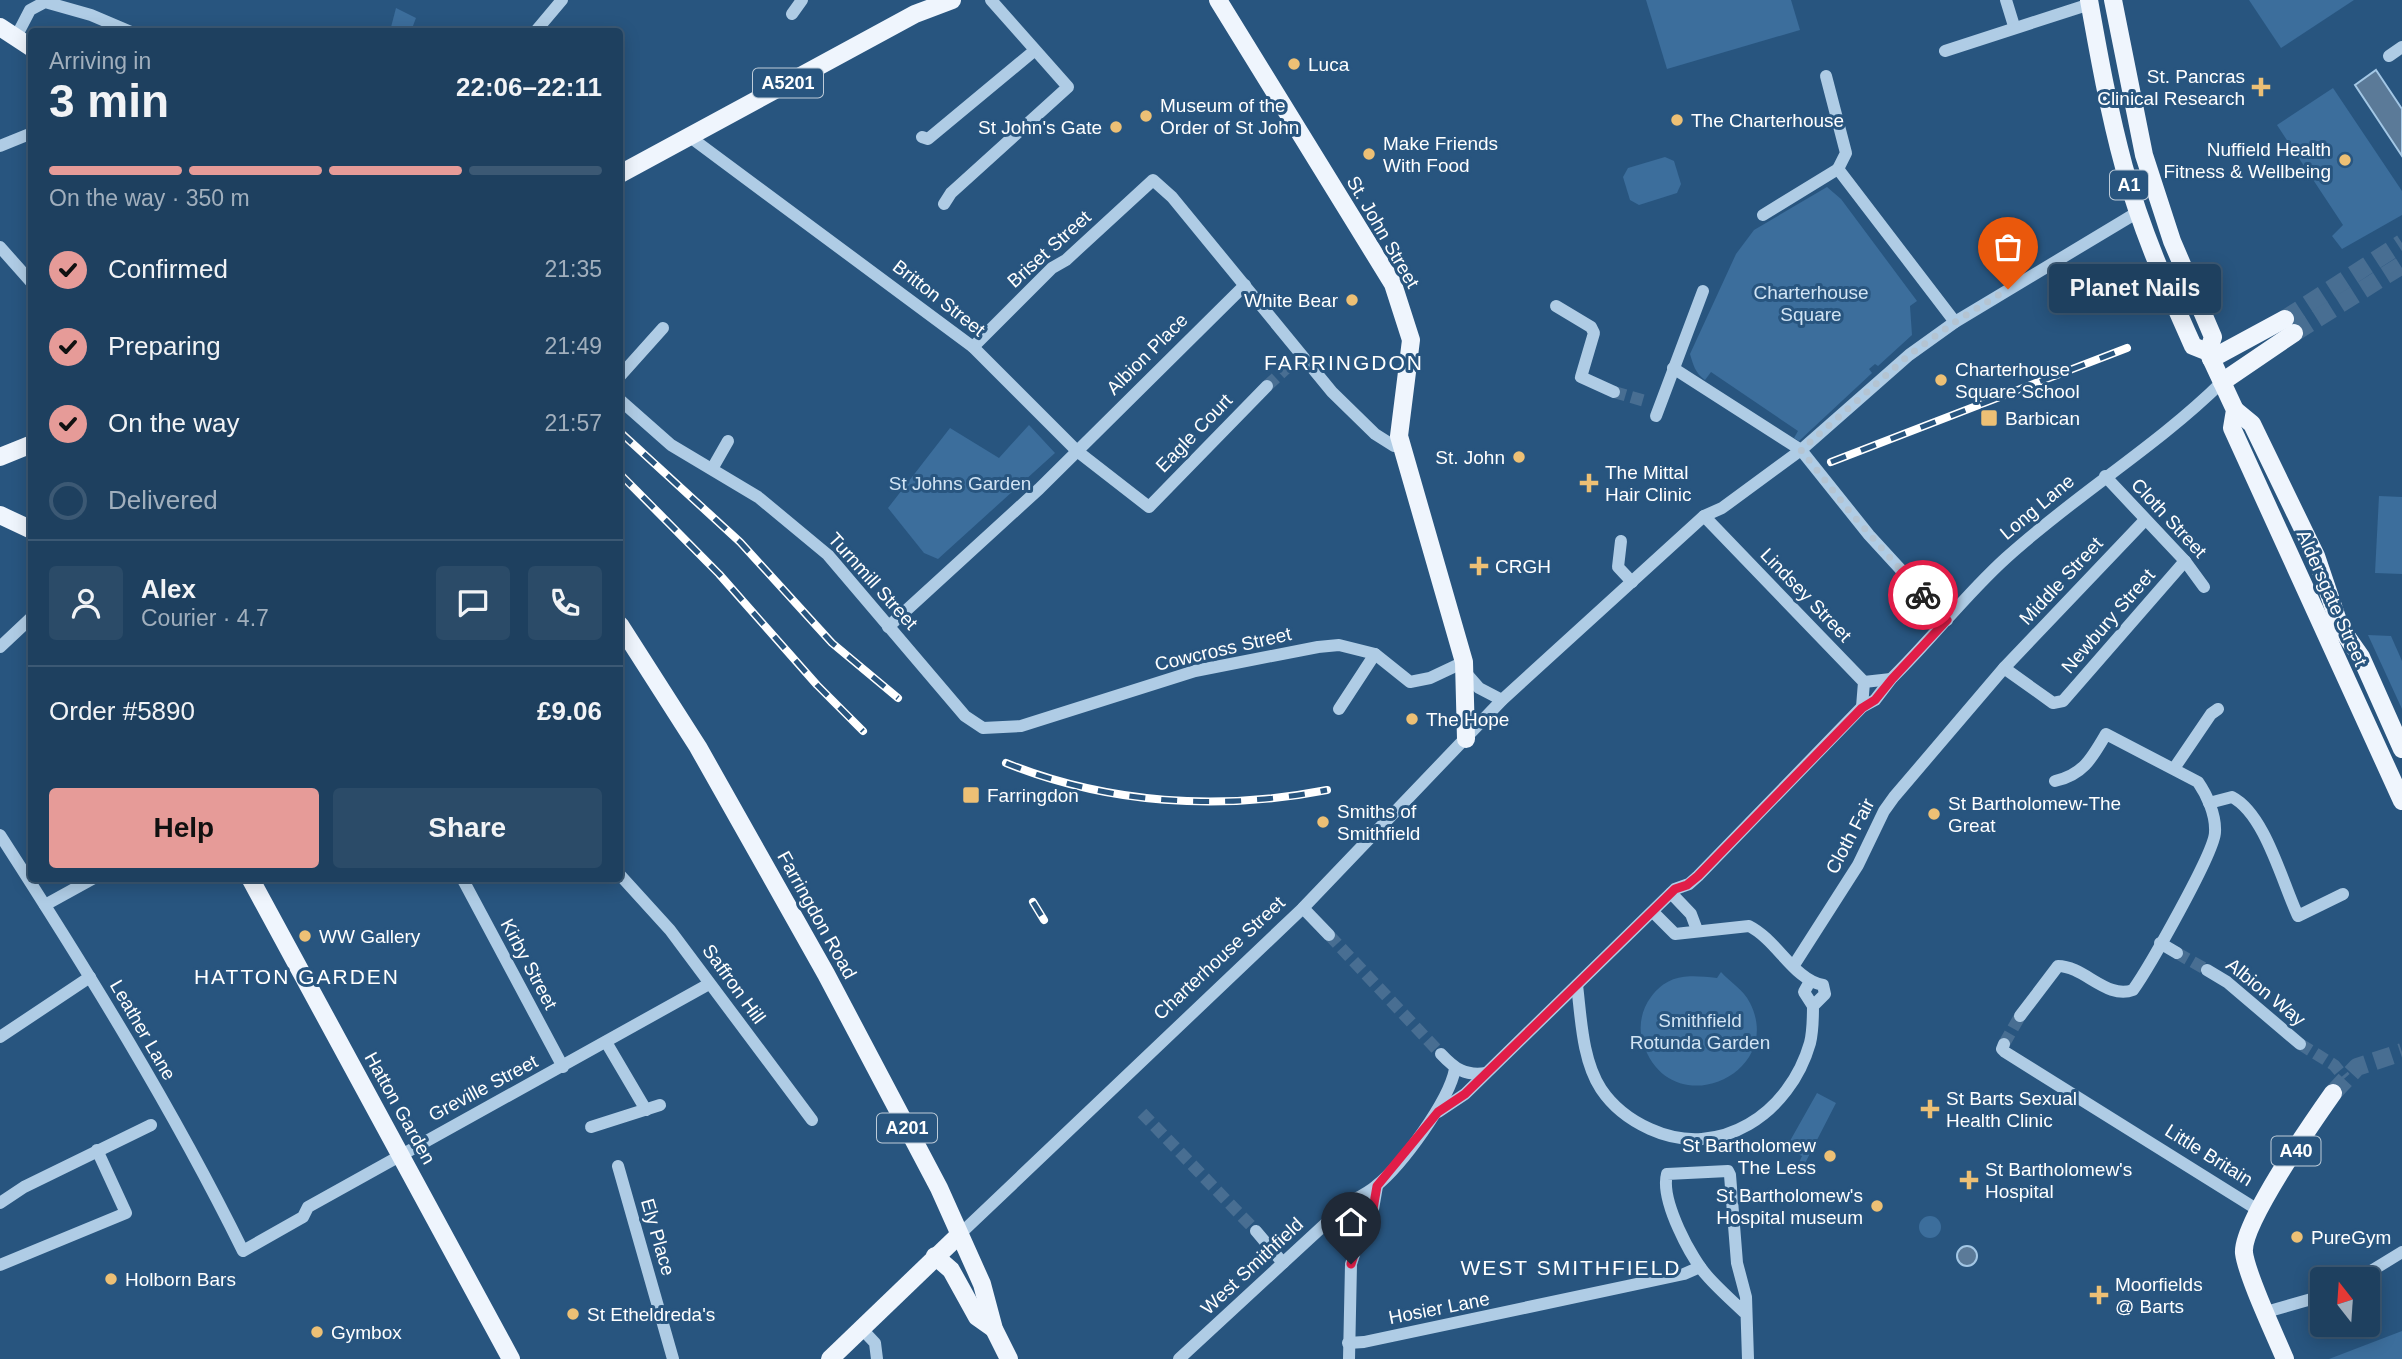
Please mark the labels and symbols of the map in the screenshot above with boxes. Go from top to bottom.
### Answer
place label: Luca [1308,54,1350,75]
marker: Luca [1286,56,1302,72]
place label: St. Pancras Clinical Research [2097,66,2245,109]
road number: A5201 [753,68,823,98]
marker: St. Pancras Clinical Research [2251,77,2271,97]
place label: Museum of the Order of St John [1160,95,1299,138]
marker: Museum of the Order of St John [1138,108,1154,124]
place label: The Charterhouse [1691,110,1844,131]
marker: The Charterhouse [1669,112,1685,128]
place label: St John's Gate [978,117,1102,138]
marker: St John's Gate [1108,119,1124,135]
place label: Make Friends With Food [1383,133,1498,176]
place label: Nuffield Health Fitness & Wellbeing [2163,139,2331,182]
marker: Make Friends With Food [1361,146,1377,162]
marker: Nuffield Health Fitness & Wellbeing [2337,152,2353,168]
road number: A1 [2110,170,2148,200]
street label: St. John Street [1342,172,1424,292]
street label: Briset Street [1003,206,1095,292]
pin [1978,217,2038,289]
street label: Britton Street [889,256,990,341]
callout: Planet Nails [2050,264,2222,314]
park label: Charterhouse Square [1753,282,1869,325]
place label: White Bear [1244,290,1339,311]
marker: White Bear [1344,292,1360,308]
street label: Albion Place [1102,309,1192,399]
district label: FARRINGDON [1264,351,1424,374]
place label: Charterhouse Square School [1955,359,2080,402]
marker: Charterhouse Square School [1933,372,1949,388]
street label: Eagle Court [1152,389,1237,476]
marker: Barbican [1979,408,1999,428]
place label: Barbican [2005,408,2080,429]
place label: St. John [1435,447,1505,468]
marker: St. John [1511,449,1527,465]
place label: The Mittal Hair Clinic [1605,462,1692,505]
street label: Long Lane [1996,470,2078,544]
park label: St Johns Garden [889,473,1031,494]
marker: The Mittal Hair Clinic [1579,473,1599,493]
street label: Cloth Street [2127,474,2211,562]
street label: Aldersgate Street [2293,527,2372,670]
street label: Turnmill Street [824,528,922,634]
street label: Middle Street [2015,532,2107,629]
street label: Lindsey Street [1756,544,1856,646]
marker: CRGH [1469,556,1489,576]
place label: CRGH [1495,556,1551,577]
courier [1888,560,1958,630]
street label: Newbury Street [2057,564,2159,677]
street label: Cowcross Street [1153,623,1294,675]
place label: The Hope [1426,709,1509,730]
marker: The Hope [1404,711,1420,727]
marker: Farringdon [961,785,981,805]
place label: Farringdon [987,785,1079,806]
place label: St Bartholomew-The Great [1948,793,2121,836]
street label: Cloth Fair [1821,794,1879,877]
place label: Smiths of Smithfield [1337,801,1420,844]
marker: St Bartholomew-The Great [1926,806,1942,822]
marker: Smiths of Smithfield [1315,814,1331,830]
street label: Farringdon Road [773,848,861,982]
street label: Charterhouse Street [1149,891,1289,1024]
street label: Kirby Street [496,915,562,1013]
place label: WW Gallery [319,926,421,947]
marker: WW Gallery [297,928,313,944]
street label: Saffron Hill [698,940,770,1028]
street label: Albion Way [2222,954,2310,1030]
district label: HATTON GARDEN [194,965,400,988]
street label: Leather Lane [106,976,180,1084]
park label: Smithfield Rotunda Garden [1630,1010,1770,1053]
street label: Hatton Garden [361,1048,439,1168]
street label: Greville Street [425,1050,542,1126]
place label: St Barts Sexual Health Clinic [1946,1088,2077,1131]
marker: St Barts Sexual Health Clinic [1920,1099,1940,1119]
road number: A201 [877,1114,937,1142]
street label: Little Britain [2161,1120,2257,1190]
place label: St Bartholomew The Less [1682,1135,1816,1178]
road number: A40 [2272,1136,2320,1166]
marker: St Bartholomew The Less [1822,1148,1838,1164]
place label: St Bartholomew's Hospital [1985,1159,2132,1202]
marker: St Bartholomew's Hospital [1959,1170,1979,1190]
place label: St Bartholomew's Hospital museum [1716,1185,1863,1228]
pin [1321,1192,1381,1264]
street label: Ely Place [637,1196,679,1278]
marker: St Bartholomew's Hospital museum [1869,1198,1885,1214]
street label: West Smithfield [1197,1213,1307,1319]
place label: PureGym [2311,1227,2391,1248]
marker: PureGym [2289,1229,2305,1245]
district label: WEST SMITHFIELD [1461,1256,1681,1279]
north arrow [2310,1267,2380,1337]
place label: Holborn Bars [125,1269,236,1290]
marker: Holborn Bars [103,1271,119,1287]
place label: Moorfields @ Barts [2115,1274,2203,1317]
marker: Moorfields @ Barts [2089,1285,2109,1305]
street label: Hosier Lane [1387,1288,1491,1328]
place label: St Etheldreda's [587,1304,715,1325]
marker: St Etheldreda's [565,1306,581,1322]
place label: Gymbox [331,1322,402,1343]
marker: Gymbox [309,1324,325,1340]

